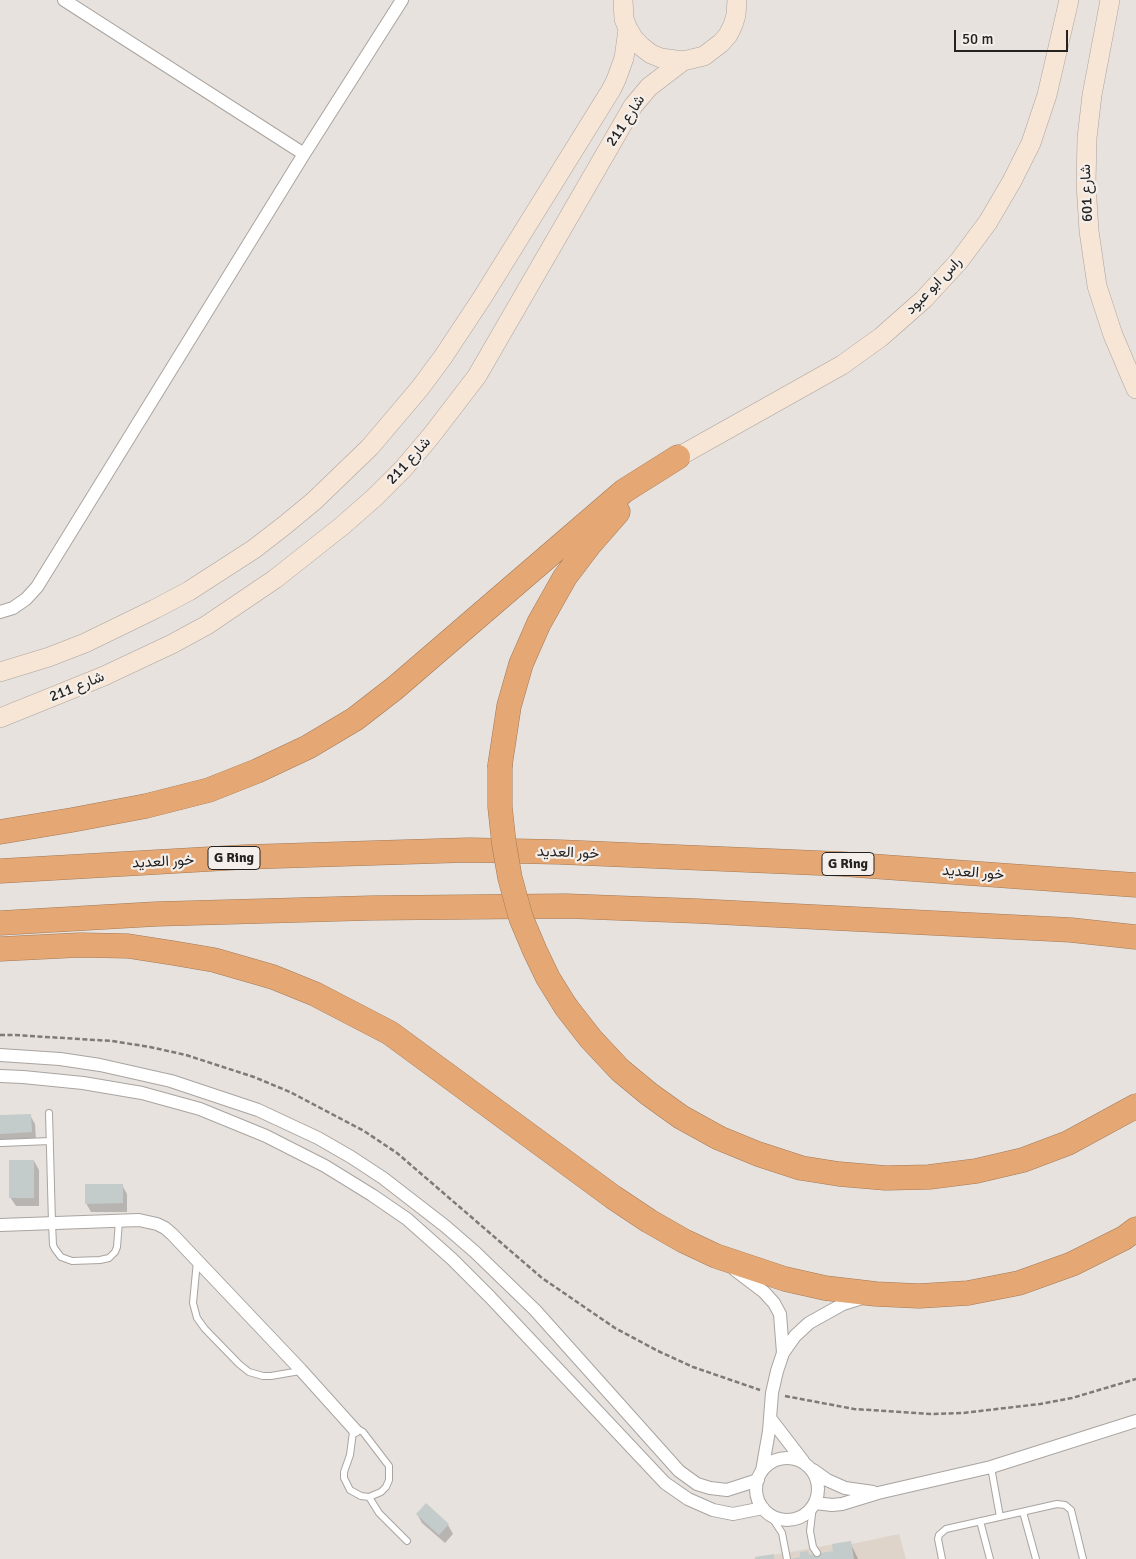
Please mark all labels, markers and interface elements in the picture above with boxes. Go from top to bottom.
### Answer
scale bar [956,20,1070,52]
text: 50 m [962,30,993,48]
street label: شارع 211 [603,92,649,150]
street label: شارع 601 [1077,164,1097,222]
street label: راس ابو عبود [902,253,966,319]
street label: شارع 211 [383,434,435,488]
street label: شارع 211 [47,668,107,706]
street label: خور العديد [537,843,599,863]
road number: G Ring [208,846,260,870]
street label: خور العديد [131,851,195,873]
road number: G Ring [822,852,874,876]
street label: خور العديد [941,862,1005,884]

